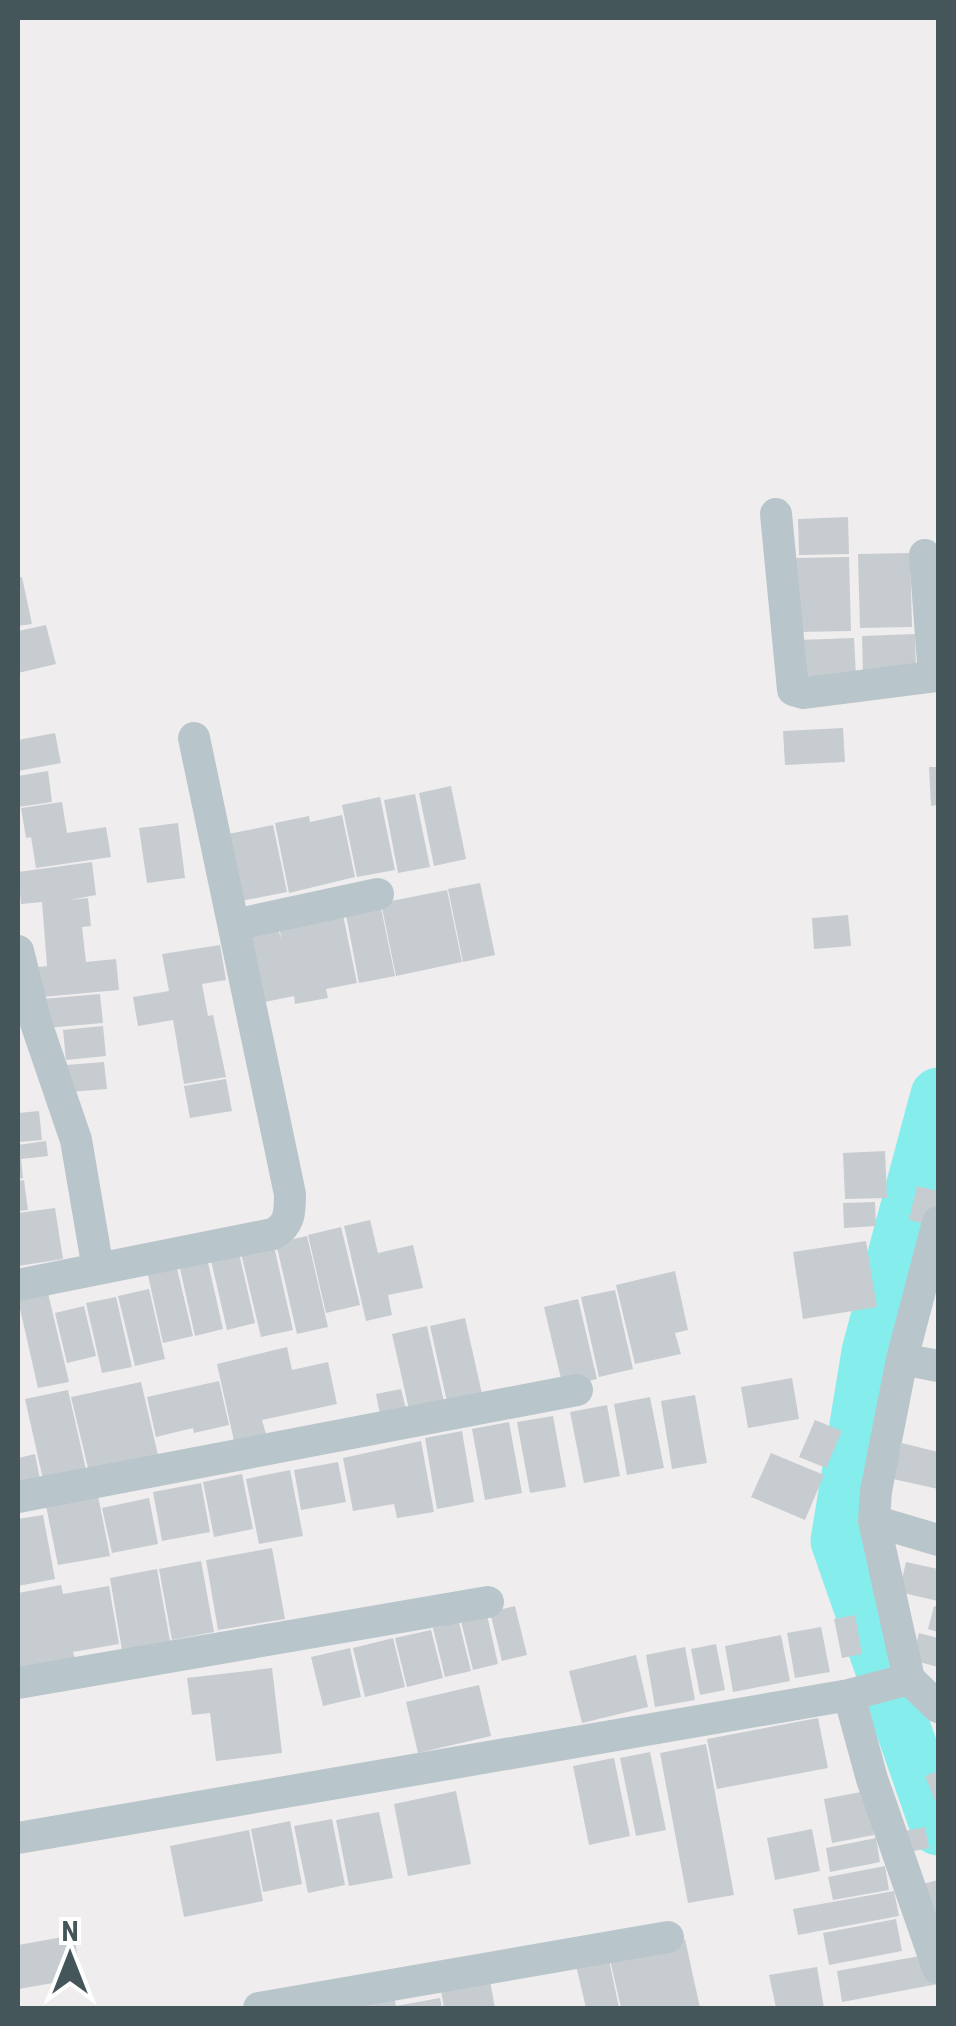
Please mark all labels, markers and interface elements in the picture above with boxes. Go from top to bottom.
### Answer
north arrow [20,1906,120,2006]
text: N [61,1915,79,1948]

